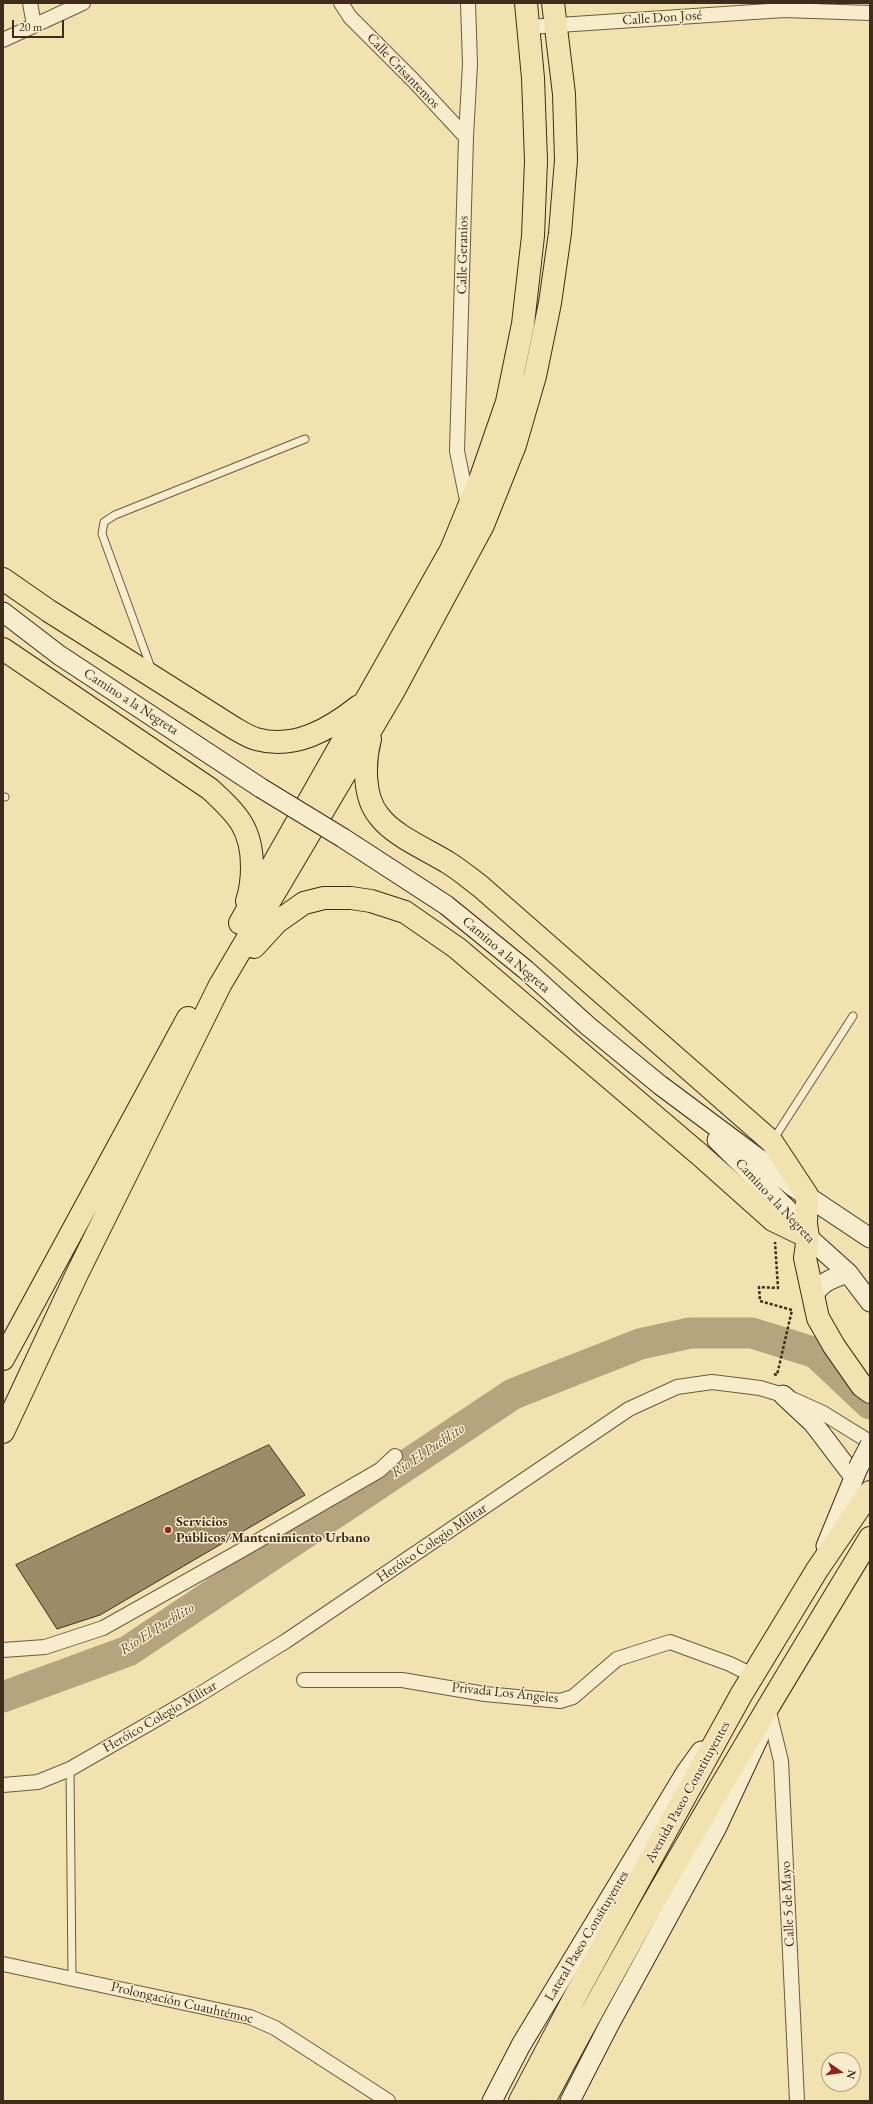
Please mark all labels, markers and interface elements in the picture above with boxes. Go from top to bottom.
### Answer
street label: Calle Don José [622,7,702,29]
scale bar [14,12,66,38]
text: 20 m [19,19,42,35]
street label: Calle Crisantemos [363,30,443,112]
street label: Calle Geranios [454,216,472,294]
street label: Camino a la Negreta [80,665,182,739]
street label: Camino a la Negreta [459,913,553,997]
street label: Camino a la Negreta [731,1155,819,1247]
water label: Rio El Pueblito [388,1420,468,1482]
street label: Heróico Colegio Militar [374,1500,490,1586]
place label: Servicios Públicos/Mantenimiento Urbano [176,1514,370,1546]
marker: Servicios Públicos/Mantenimiento Urbano [163,1525,173,1535]
water label: Rio El Pueblito [116,1599,198,1659]
street label: Heróico Colegio Militar [100,1677,220,1757]
street label: Privada Los Ángeles [451,1679,559,1707]
street label: Avenida Paseo Constituyentes [642,1718,734,1866]
street label: Calle 5 de Mayo [777,1861,799,1947]
street label: Lateral Paseo Consituyentes [541,1868,633,2004]
street label: Prolongación Cuauhtémoc [109,1978,255,2028]
north arrow [821,2052,861,2092]
text: N [844,2069,860,2080]

